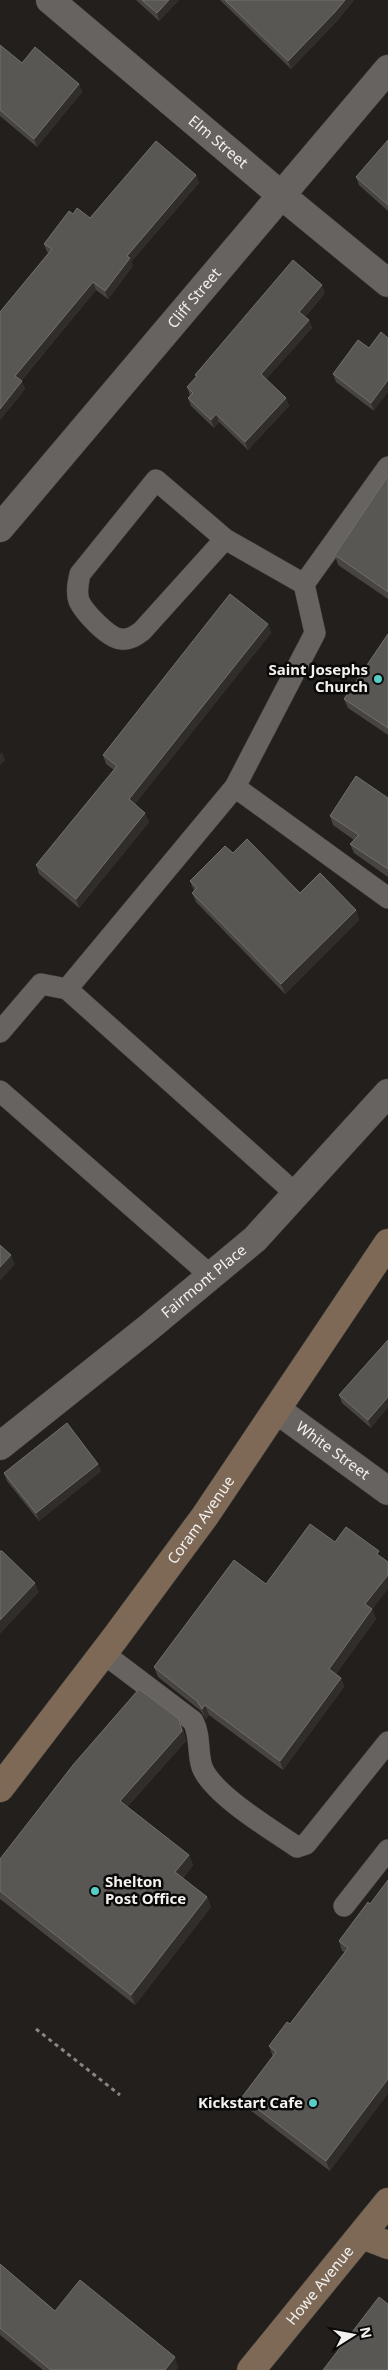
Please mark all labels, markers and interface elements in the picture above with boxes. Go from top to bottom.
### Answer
street label: Elm Street [185,110,253,172]
street label: Cliff Street [162,263,225,332]
place label: Saint Josephs Church [269,659,368,696]
marker: Saint Josephs Church [372,673,384,685]
street label: Fairmont Place [156,1239,250,1322]
street label: White Street [292,1416,375,1484]
street label: Coram Avenue [162,1472,238,1568]
place label: Shelton Post Office [105,1871,186,1908]
marker: Shelton Post Office [89,1885,101,1897]
place label: Kickstart Cafe [198,2092,303,2112]
marker: Kickstart Cafe [307,2097,319,2109]
street label: Howe Avenue [281,2241,357,2329]
north arrow [328,2310,378,2360]
text: N [356,2325,377,2340]

